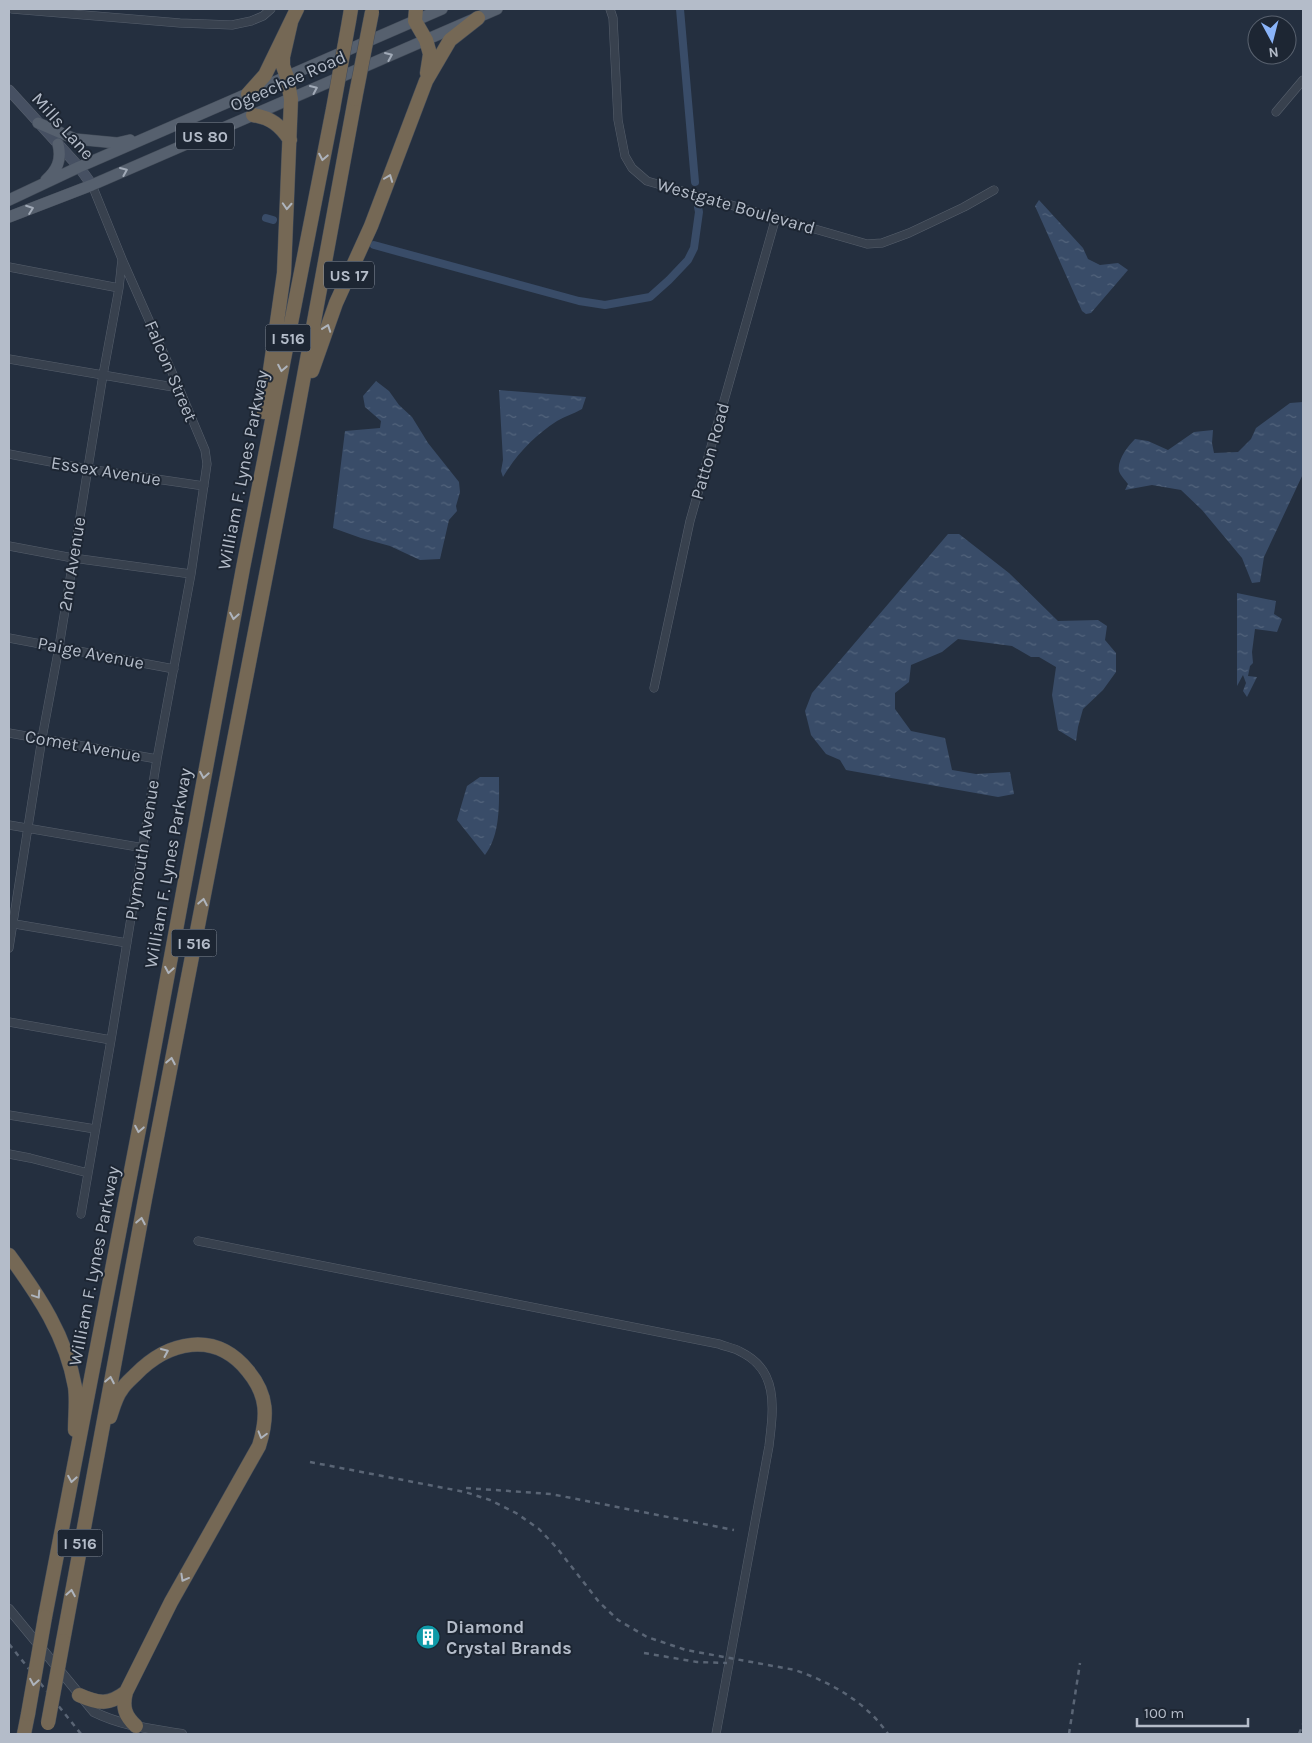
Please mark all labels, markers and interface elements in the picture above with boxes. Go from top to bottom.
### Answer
north arrow [1247,15,1297,65]
text: N [1268,43,1280,61]
street label: Ogeechee Road [227,46,349,116]
one-way arrow [384,52,393,63]
one-way arrow [309,84,318,95]
street label: Mills Lane [27,88,99,164]
road number: US 80 [176,122,234,150]
one-way arrow [319,153,329,161]
one-way arrow [119,167,128,178]
street label: Westgate Boulevard [654,173,818,239]
one-way arrow [383,174,393,183]
one-way arrow [281,202,292,210]
one-way arrow [25,205,34,215]
road number: US 17 [324,262,374,288]
street label: Falcon Street [140,317,202,425]
road number: I 516 [266,324,310,352]
one-way arrow [321,324,331,333]
one-way arrow [277,364,288,372]
street label: William F. Lynes Parkway [213,368,273,572]
street label: Patton Road [686,400,734,502]
street label: Essex Avenue [49,451,163,491]
street label: 2nd Avenue [54,515,90,613]
one-way arrow [229,611,240,620]
street label: Paige Avenue [36,632,146,674]
street label: Comet Avenue [23,725,143,767]
street label: William F. Lynes Parkway [140,766,197,970]
one-way arrow [200,771,210,780]
street label: Plymouth Avenue [120,778,164,922]
one-way arrow [197,897,207,906]
road number: I 516 [172,930,216,956]
one-way arrow [164,965,174,974]
one-way arrow [166,1057,176,1066]
one-way arrow [134,1125,145,1134]
street label: William F. Lynes Parkway [64,1164,124,1368]
one-way arrow [135,1216,145,1225]
one-way arrow [31,1289,40,1299]
one-way arrow [160,1348,169,1359]
one-way arrow [105,1376,115,1385]
one-way arrow [257,1431,267,1439]
one-way arrow [68,1474,78,1483]
road number: I 516 [58,1530,102,1556]
one-way arrow [180,1572,190,1581]
one-way arrow [66,1588,76,1597]
place label: Diamond Crystal Brands [446,1616,572,1659]
building icon: Diamond Crystal Brands [415,1624,441,1650]
one-way arrow [29,1678,39,1687]
scale bar [1137,1696,1248,1728]
text: 100 m [1144,1704,1184,1722]

